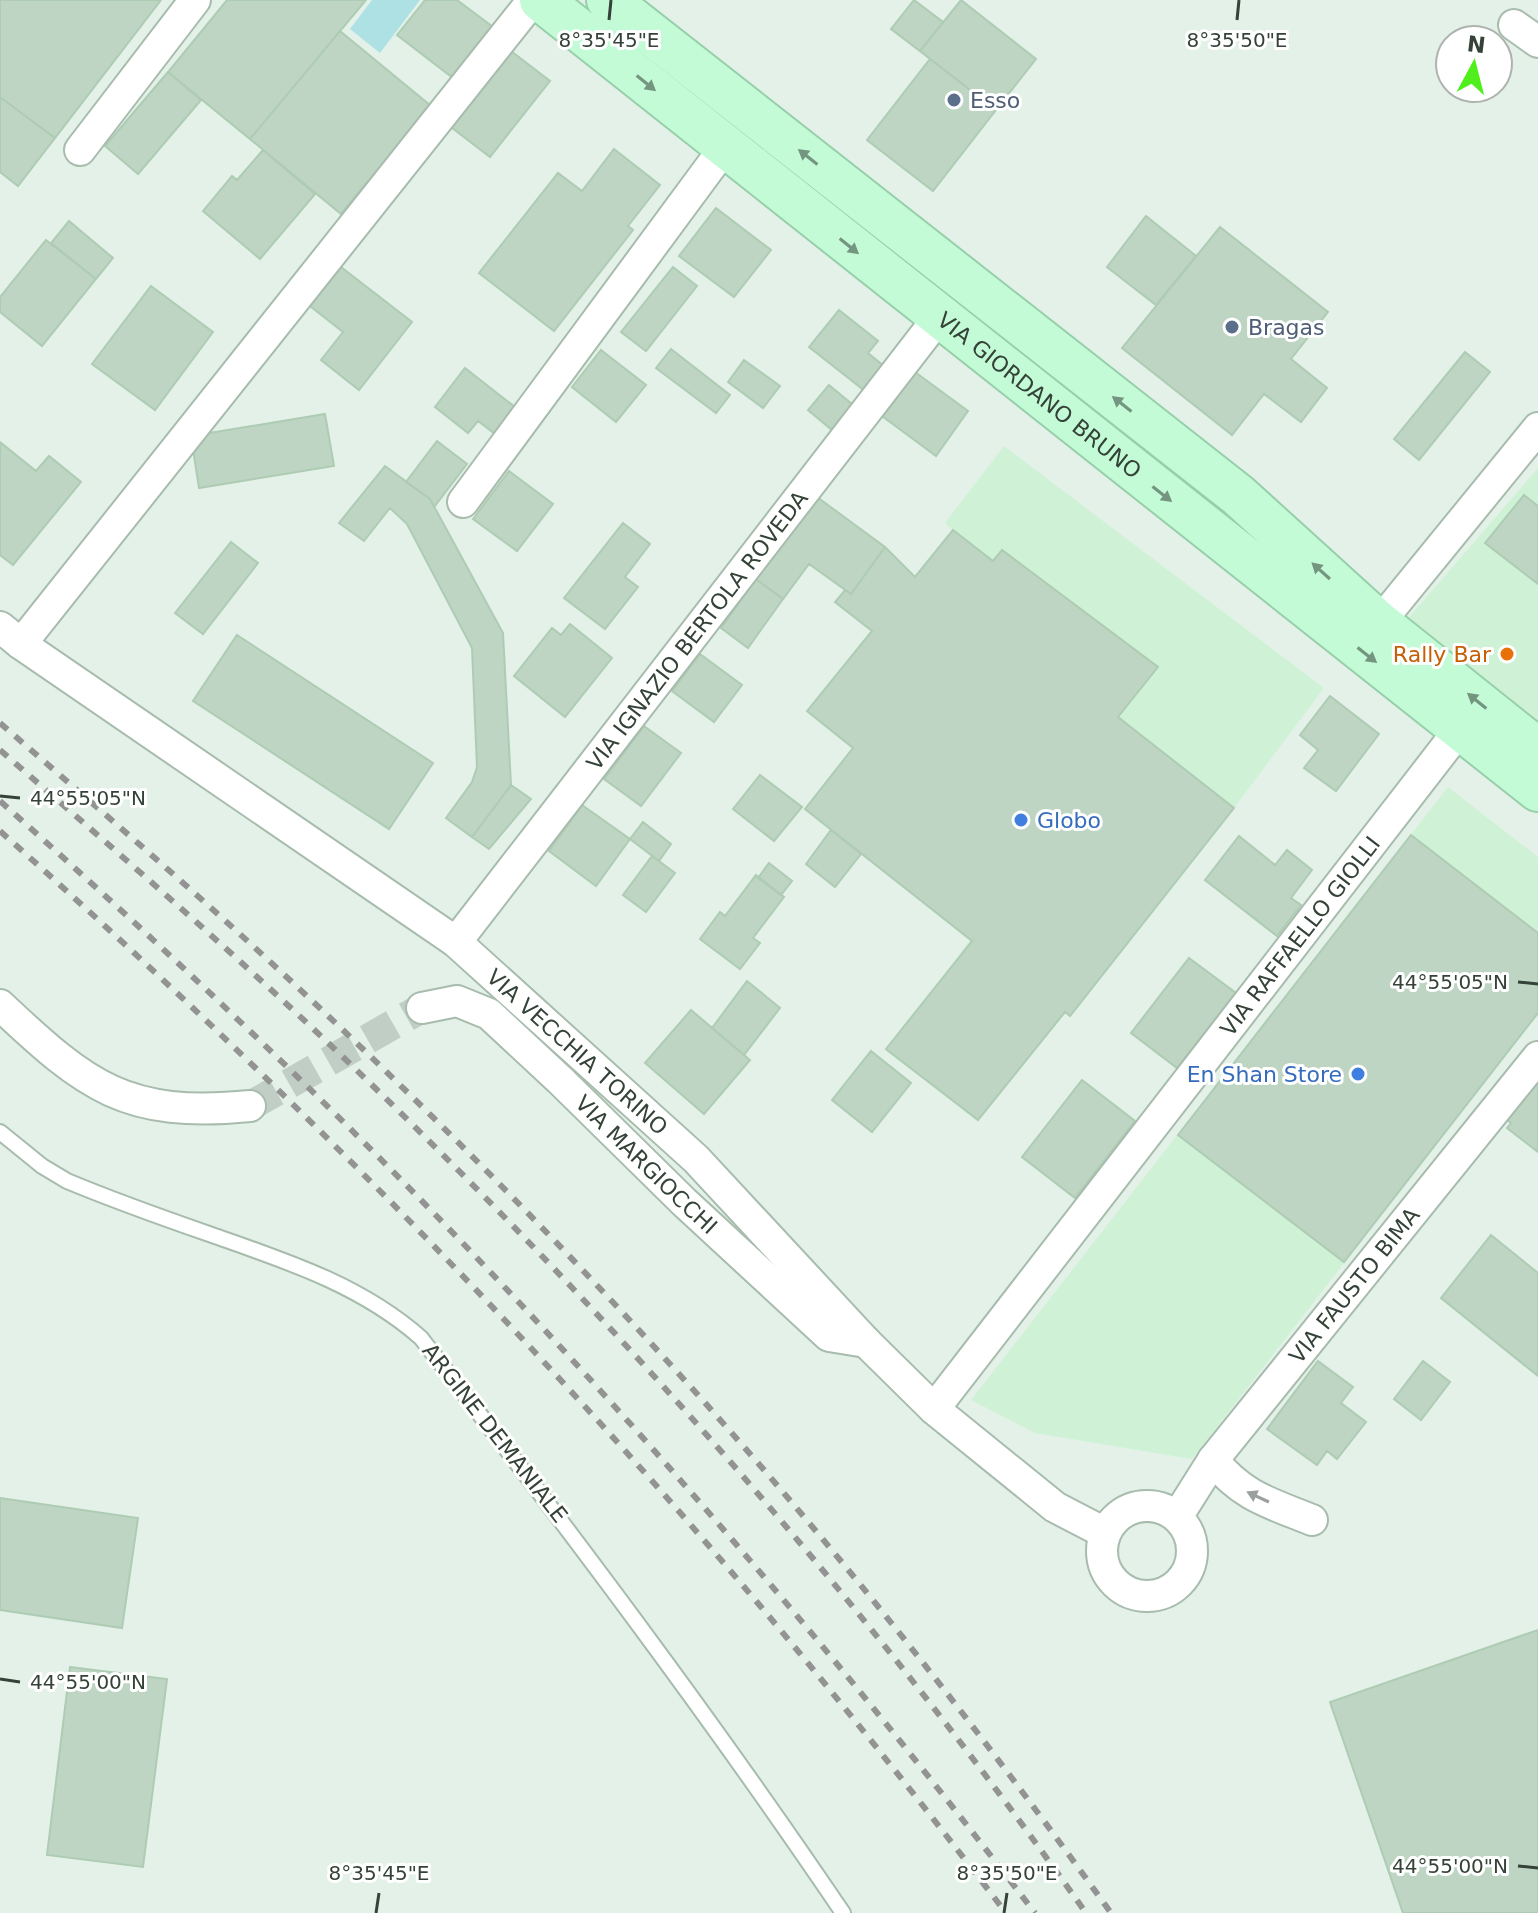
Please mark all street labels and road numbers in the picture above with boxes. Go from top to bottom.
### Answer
street label: VIA GIORDANO BRUNO [933,307,1146,483]
street label: VIA IGNAZIO BERTOLA ROVEDA [581,486,813,775]
street label: VIA RAFFAELLO GIOLLI [1215,831,1385,1041]
street label: VIA VECCHIA TORINO [482,964,673,1140]
street label: VIA MARGIOCCHI [570,1090,722,1239]
street label: VIA FAUSTO BIMA [1284,1202,1424,1368]
street label: ARGINE DEMANIALE [417,1339,573,1527]

